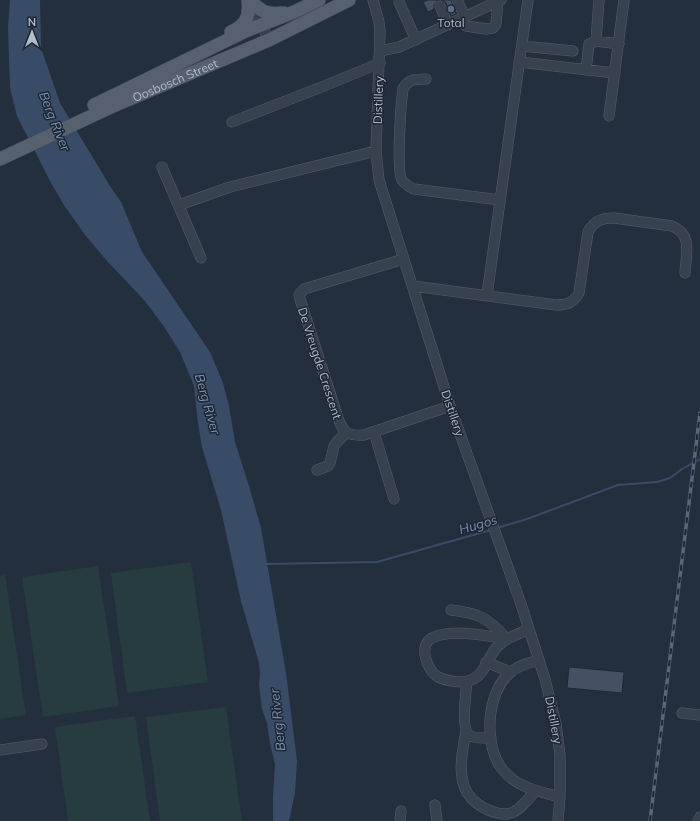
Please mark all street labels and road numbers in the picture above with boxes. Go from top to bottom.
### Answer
street label: Oosbosch Street [130,55,220,105]
street label: Distillery [370,75,386,124]
street label: De Vreugde Crescent [295,305,345,421]
street label: Distillery [438,388,468,439]
street label: Distillery [542,695,566,746]

